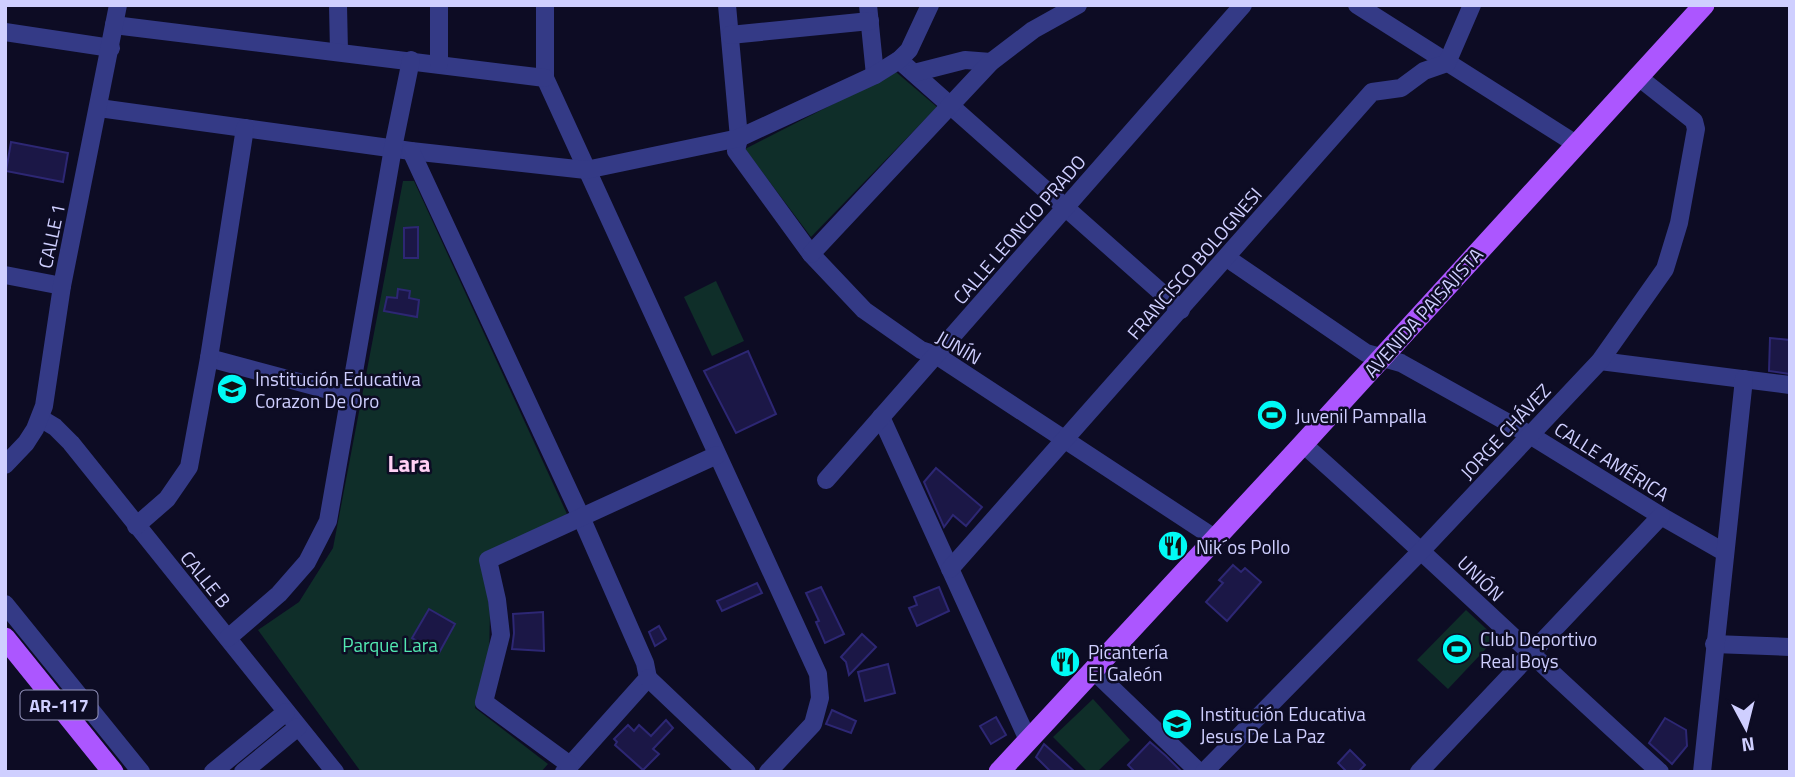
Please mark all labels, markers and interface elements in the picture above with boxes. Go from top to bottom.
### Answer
street label: CALLE LEONCIO PRADO [946,148,1092,310]
street label: FRANCISCO BOLOGNESI [1120,181,1268,345]
street label: CALLE 1 [30,201,72,271]
street label: AVENIDA PAISAJISTA [1357,241,1489,383]
street label: JUNÍN [931,322,987,372]
place label: Institución Educativa Corazon De Oro [255,364,421,415]
school or university icon: Institución Educativa Corazon De Oro [215,372,249,406]
street label: JORGE CHÁVEZ [1453,377,1557,485]
sports icon: Juvenil Pampalla [1255,398,1289,432]
place label: Juvenil Pampalla [1295,401,1427,430]
street label: CALLE AMÉRICA [1549,414,1675,508]
district label: Lara [388,446,430,481]
restaurant icon: Nik´os Pollo [1156,529,1190,563]
place label: Nik´os Pollo [1196,532,1290,561]
street label: CALLE B [174,544,238,614]
street label: UNIÓN [1451,548,1511,608]
place label: Club Deportivo Real Boys [1480,624,1597,675]
park label: Parque Lara [342,630,438,659]
sports icon: Club Deportivo Real Boys [1440,632,1474,666]
place label: Picantería El Galeón [1088,637,1168,688]
restaurant icon: Picantería El Galeón [1048,645,1082,679]
road number: AR-117 [20,690,98,720]
north arrow [1711,693,1781,763]
place label: Institución Educativa Jesus De La Paz [1200,699,1366,750]
school or university icon: Institución Educativa Jesus De La Paz [1160,707,1194,741]
text: N [1740,730,1756,761]

